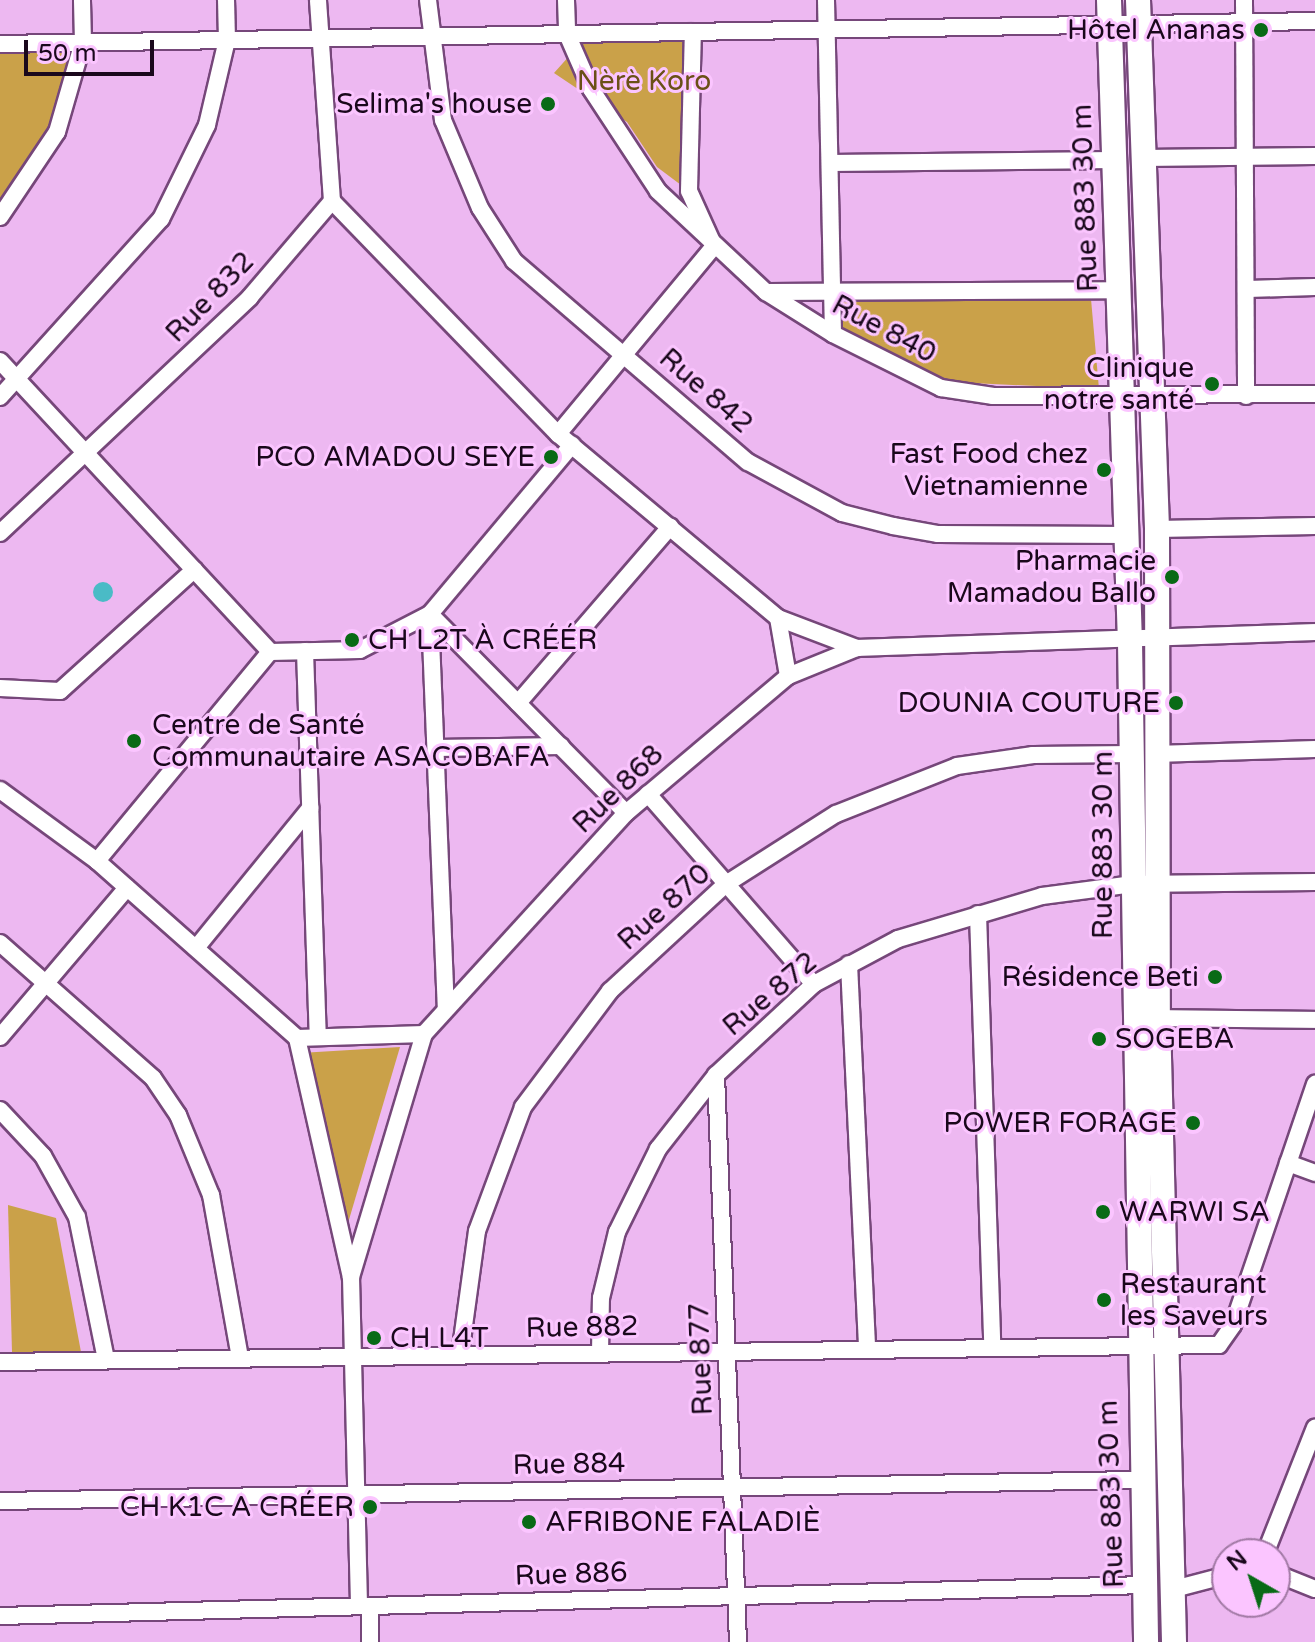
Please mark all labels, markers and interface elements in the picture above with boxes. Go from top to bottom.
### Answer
place label: Hôtel Ananas [1067,13,1245,47]
marker: Hôtel Ananas [1252,21,1270,39]
scale bar [28,24,158,74]
text: 50 m [38,39,96,68]
park label: Nèrè Koro [577,64,711,98]
place label: Selima's house [336,87,532,121]
marker: Selima's house [539,95,557,113]
street label: Rue 883 30 m [1065,103,1105,293]
street label: Rue 832 [159,245,261,349]
street label: Rue 840 [826,288,942,370]
street label: Rue 842 [652,341,760,441]
place label: Clinique notre santé [1044,351,1194,417]
marker: Clinique notre santé [1201,373,1223,395]
place label: Fast Food chez Vietnamienne [889,437,1088,503]
place label: PCO AMADOU SEYE [255,440,535,474]
marker: PCO AMADOU SEYE [542,448,560,466]
marker: Fast Food chez Vietnamienne [1095,461,1113,479]
place label: Pharmacie Mamadou Ballo [947,544,1156,610]
marker: Pharmacie Mamadou Ballo [1163,568,1181,586]
place label: CH L2T À CRÉÉR [368,623,597,657]
marker: CH L2T À CRÉÉR [343,631,361,649]
place label: DOUNIA COUTURE [897,686,1160,720]
marker: DOUNIA COUTURE [1167,694,1185,712]
place label: Centre de Santé Communautaire ASACOBAFA [152,708,550,774]
marker: Centre de Santé Communautaire ASACOBAFA [123,730,145,752]
street label: Rue 868 [566,738,670,840]
street label: Rue 883 30 m [1086,751,1120,939]
street label: Rue 870 [611,857,717,957]
street label: Rue 872 [716,945,824,1043]
place label: Résidence Beti [1002,960,1199,994]
marker: Résidence Beti [1206,968,1224,986]
place label: SOGEBA [1115,1022,1234,1056]
marker: SOGEBA [1090,1030,1108,1048]
place label: POWER FORAGE [943,1106,1177,1140]
marker: POWER FORAGE [1184,1114,1202,1132]
place label: WARWI SA [1119,1195,1270,1229]
marker: WARWI SA [1094,1203,1112,1221]
place label: Restaurant les Saveurs [1120,1267,1268,1333]
marker: Restaurant les Saveurs [1095,1291,1113,1309]
street label: Rue 877 [682,1302,720,1416]
street label: Rue 882 [525,1309,639,1345]
place label: CH L4T [390,1321,489,1355]
marker: CH L4T [365,1329,383,1347]
street label: Rue 883 30 m [1091,1399,1131,1589]
street label: Rue 884 [512,1446,626,1482]
place label: CH K1C A CRÉER [120,1490,354,1524]
marker: CH K1C A CRÉER [361,1498,379,1516]
place label: AFRIBONE FALADIÈ [545,1505,820,1539]
marker: AFRIBONE FALADIÈ [520,1513,538,1531]
north arrow [1211,1538,1291,1618]
text: N [1222,1545,1252,1577]
street label: Rue 886 [514,1555,628,1593]

